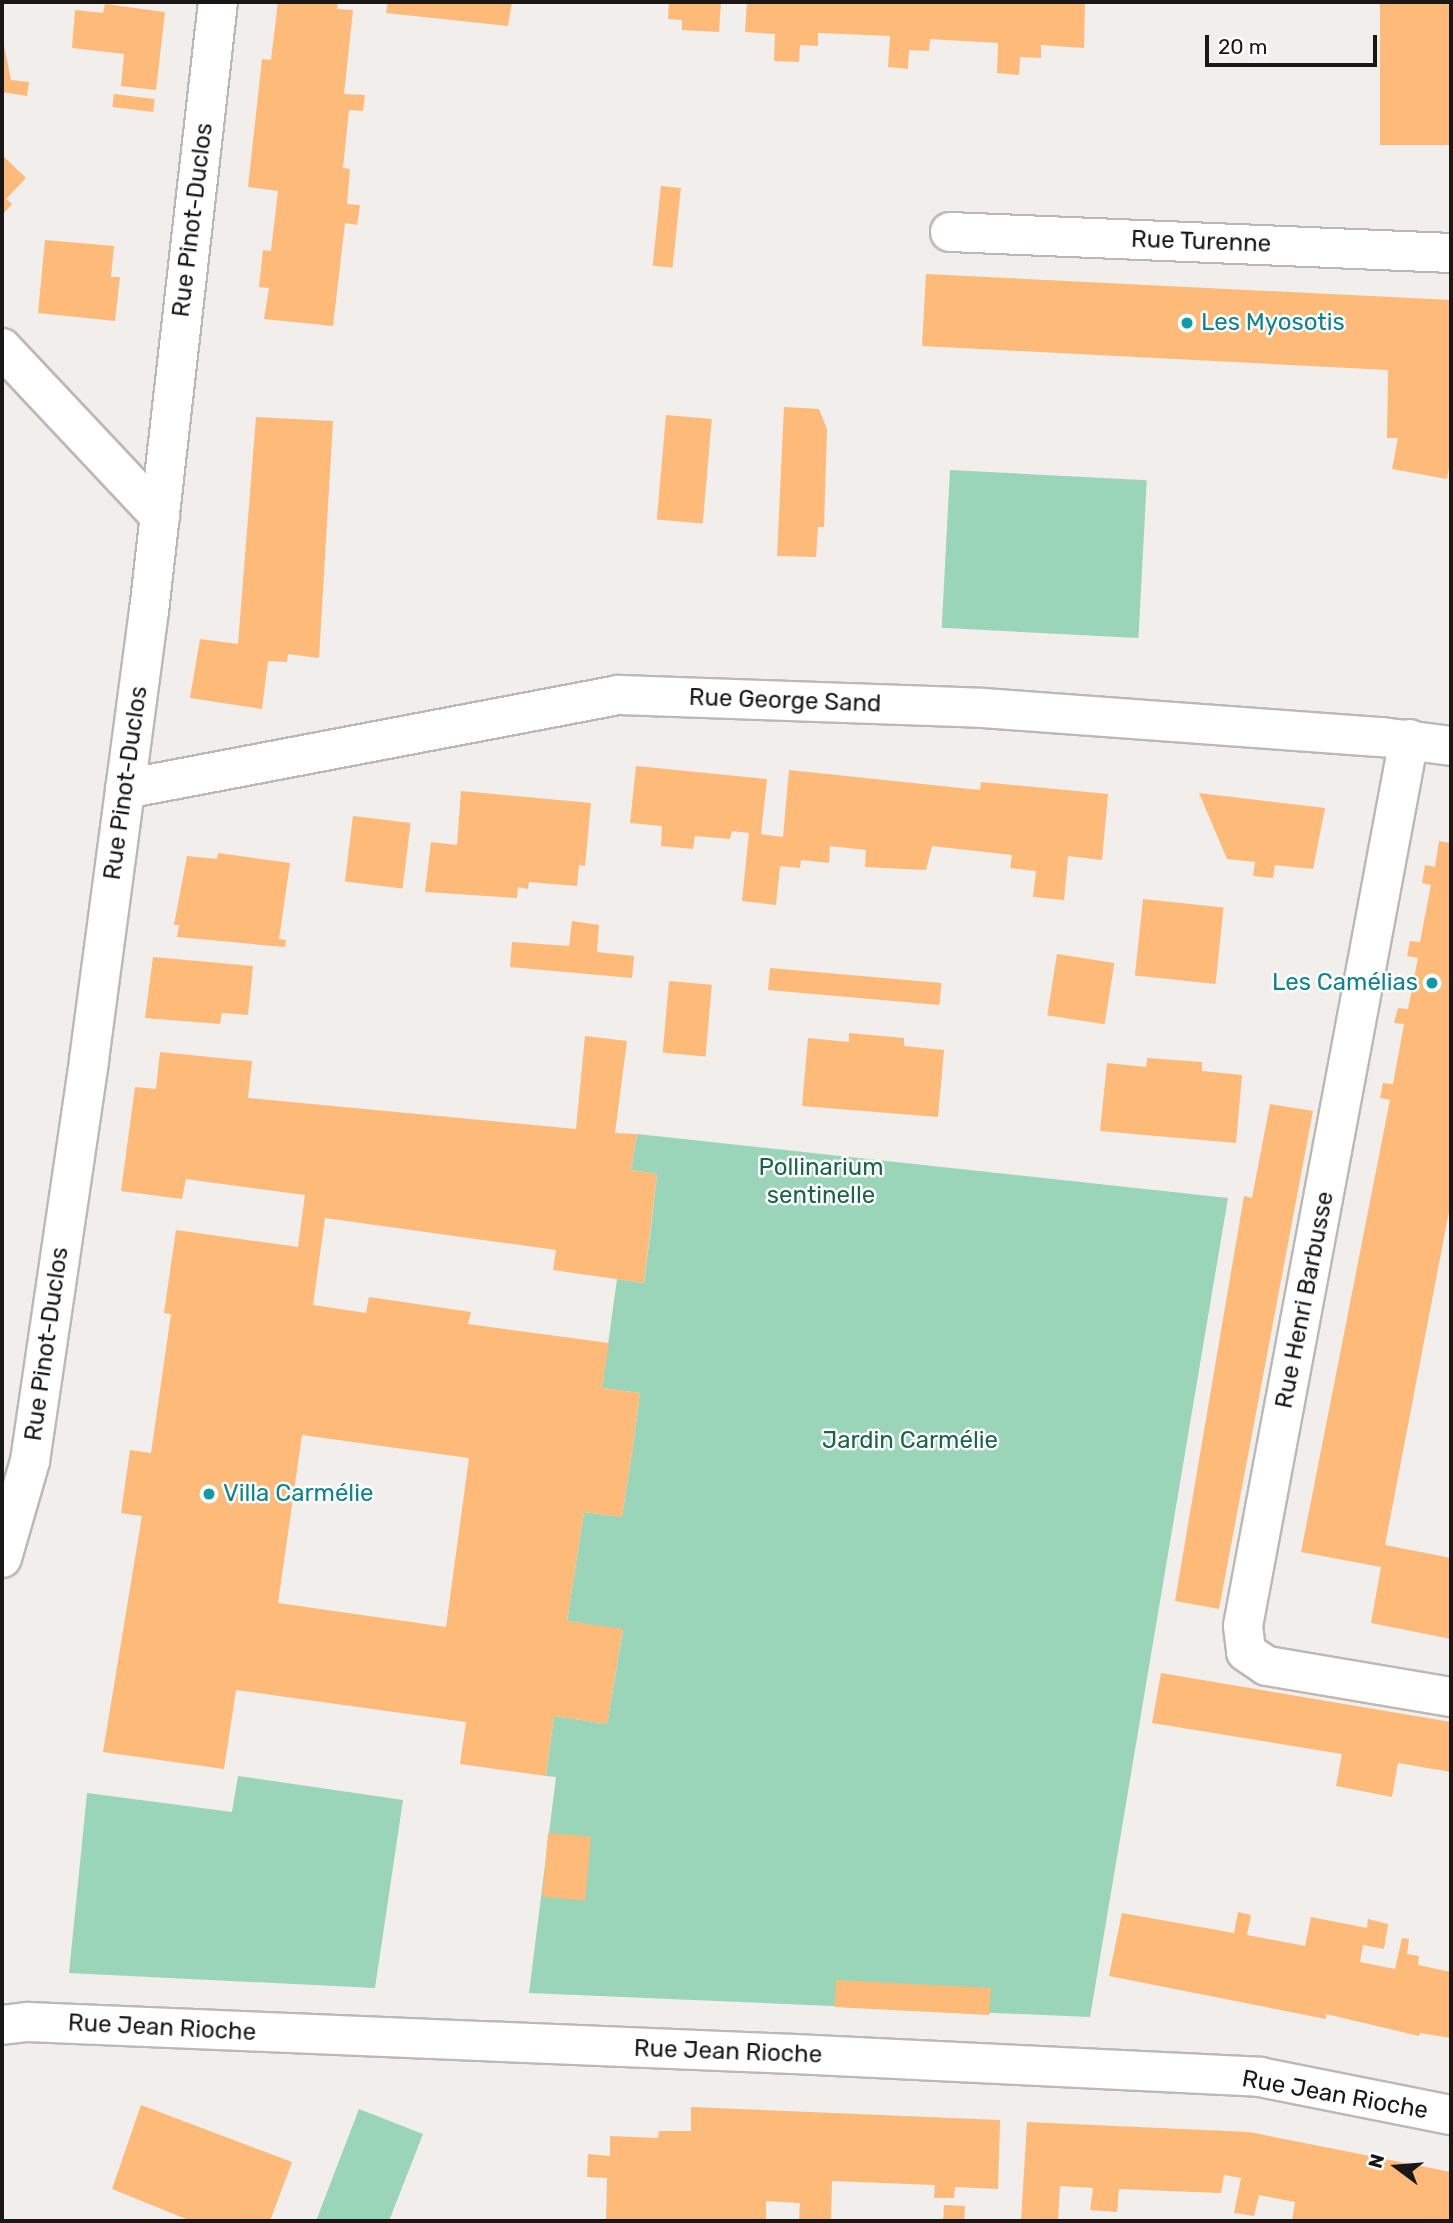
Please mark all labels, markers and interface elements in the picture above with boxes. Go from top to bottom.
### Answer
scale bar [1208,21,1380,65]
text: 20 m [1218,34,1267,59]
street label: Rue Pinot-Duclos [167,121,219,319]
street label: Rue Turenne [1130,225,1272,259]
place label: Les Myosotis [1201,309,1345,337]
marker: Les Myosotis [1179,315,1195,331]
street label: Rue George Sand [688,683,882,719]
street label: Rue Pinot-Duclos [98,684,154,882]
place label: Les Camélias [1272,969,1418,997]
marker: Les Camélias [1424,975,1440,991]
park label: Pollinarium sentinelle [759,1154,883,1210]
street label: Rue Henri Barbusse [1270,1189,1340,1411]
street label: Rue Pinot-Duclos [19,1245,75,1443]
park label: Jardin Carmélie [822,1427,998,1455]
place label: Villa Carmélie [223,1480,373,1508]
marker: Villa Carmélie [201,1486,217,1502]
street label: Rue Jean Rioche [67,2009,257,2047]
street label: Rue Jean Rioche [633,2034,823,2070]
street label: Rue Jean Rioche [1240,2064,1430,2126]
north arrow [1362,2132,1432,2202]
text: N [1363,2151,1389,2171]

